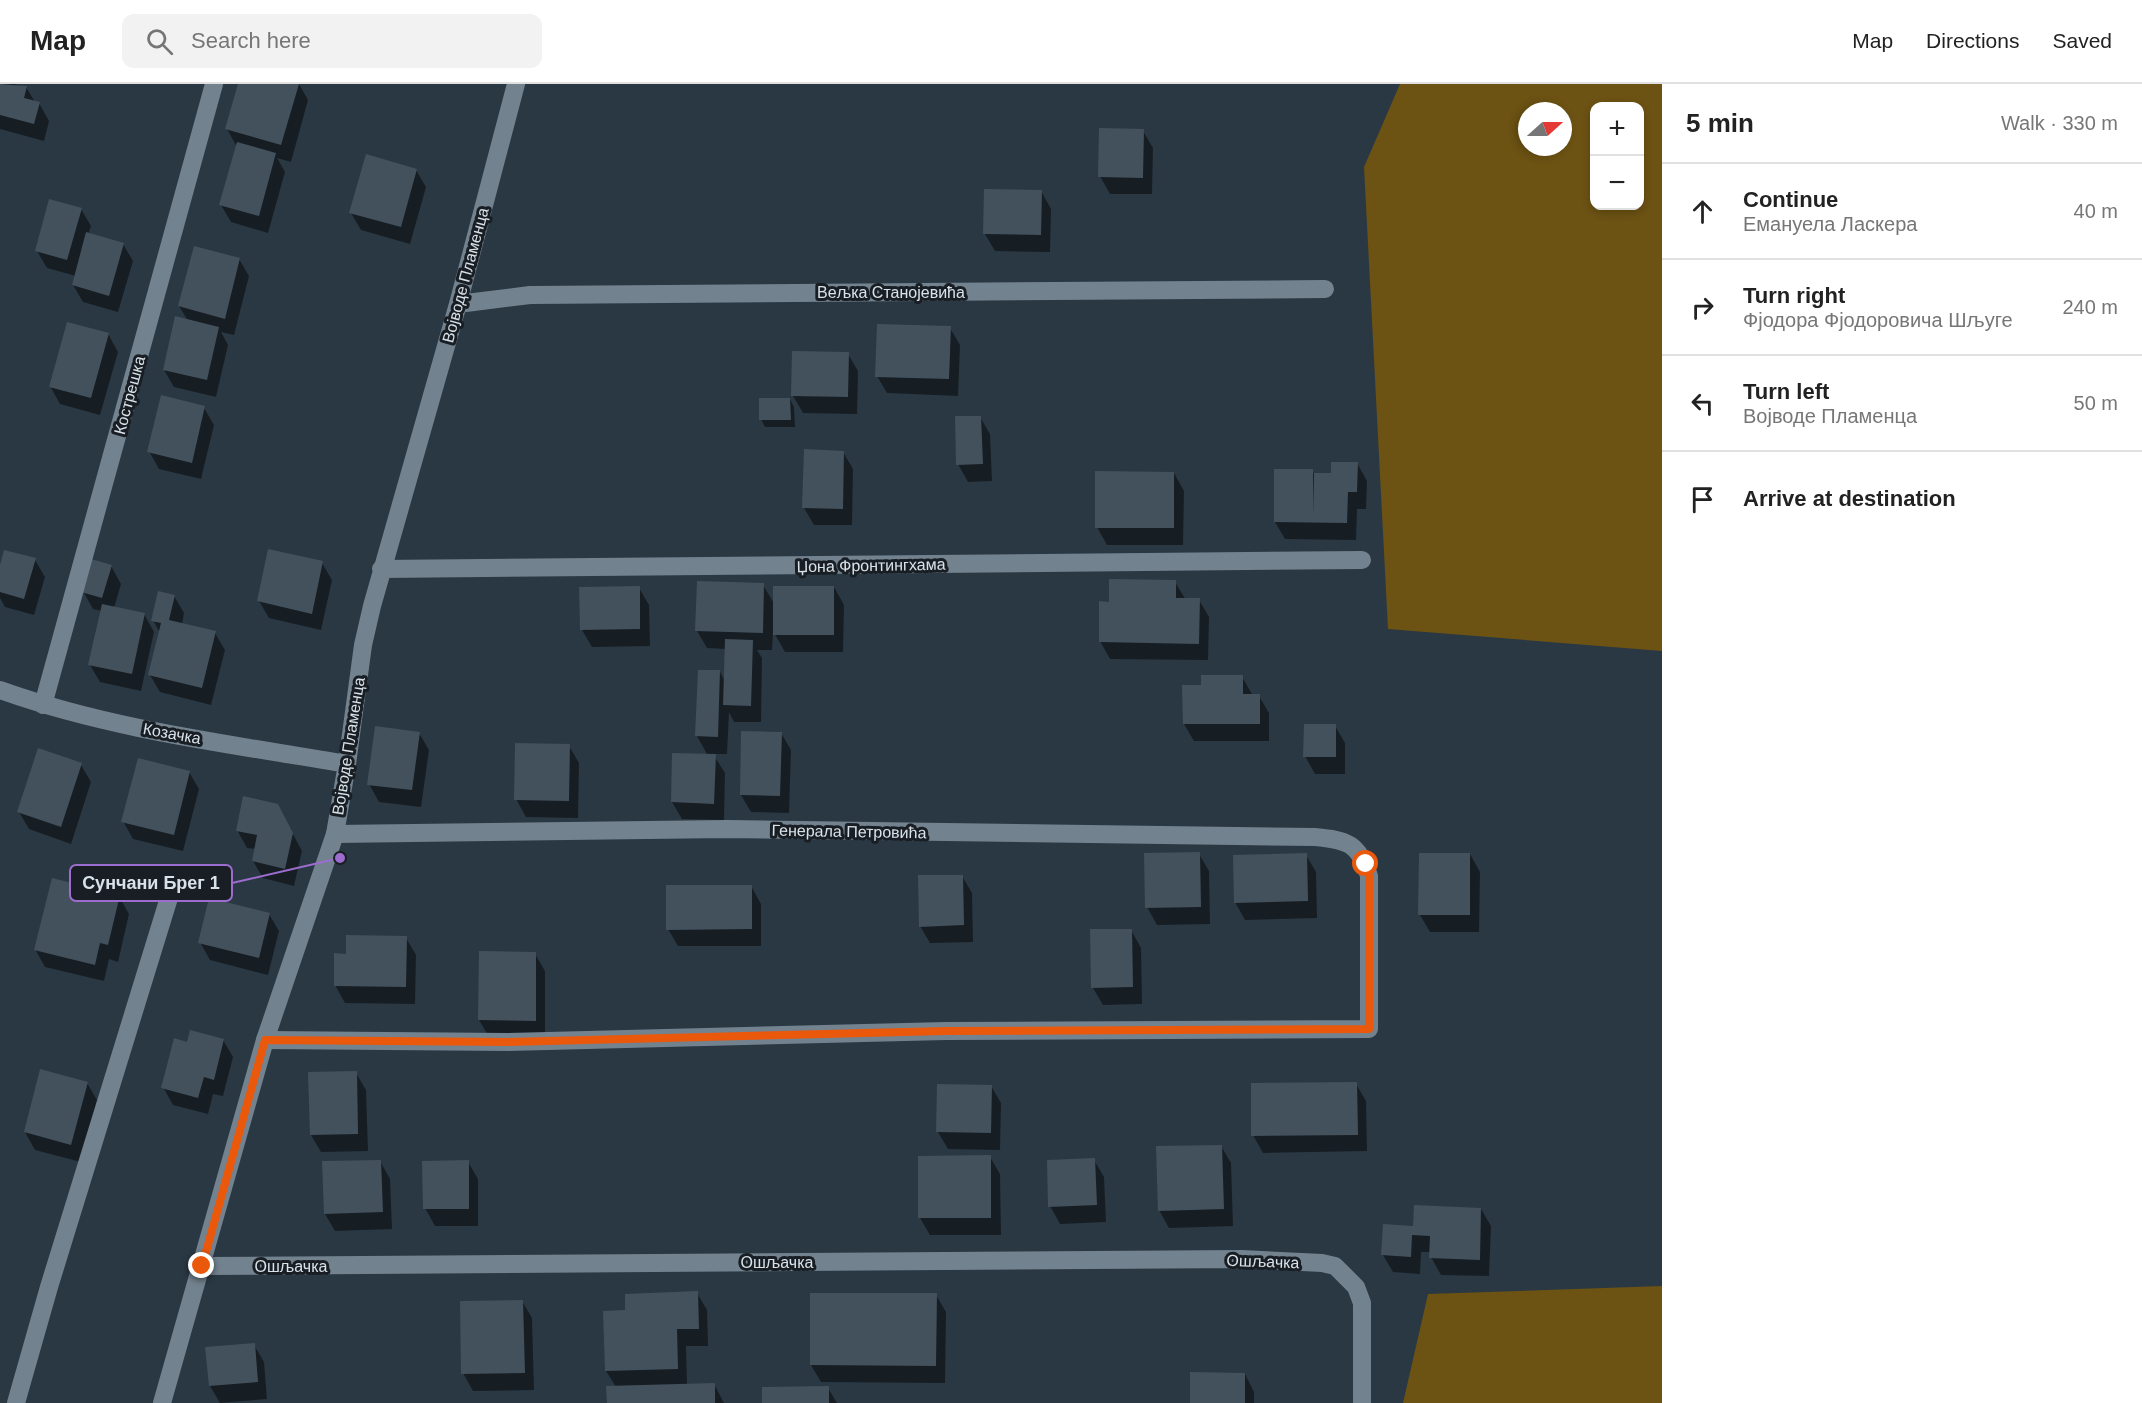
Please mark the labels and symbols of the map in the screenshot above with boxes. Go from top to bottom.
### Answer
north arrow [1518,102,1572,156]
street label: Војводе Пламенца [439,206,492,345]
street label: Вељка Станојевића [817,284,965,301]
street label: Кострешка [111,354,148,436]
street label: Џона Фронтингхама [796,556,946,575]
street label: Војводе Пламенца [329,676,368,816]
street label: Козачка [142,720,202,747]
street label: Генерала Петровића [771,822,927,841]
route start [1352,850,1378,876]
callout: Сунчани Брег 1 [70,865,232,901]
text: Сунчани Брег 1 [82,873,220,893]
route end [188,1252,214,1278]
street label: Ошљачка [1226,1252,1300,1271]
street label: Ошљачка [741,1254,814,1271]
street label: Ошљачка [255,1258,328,1275]

